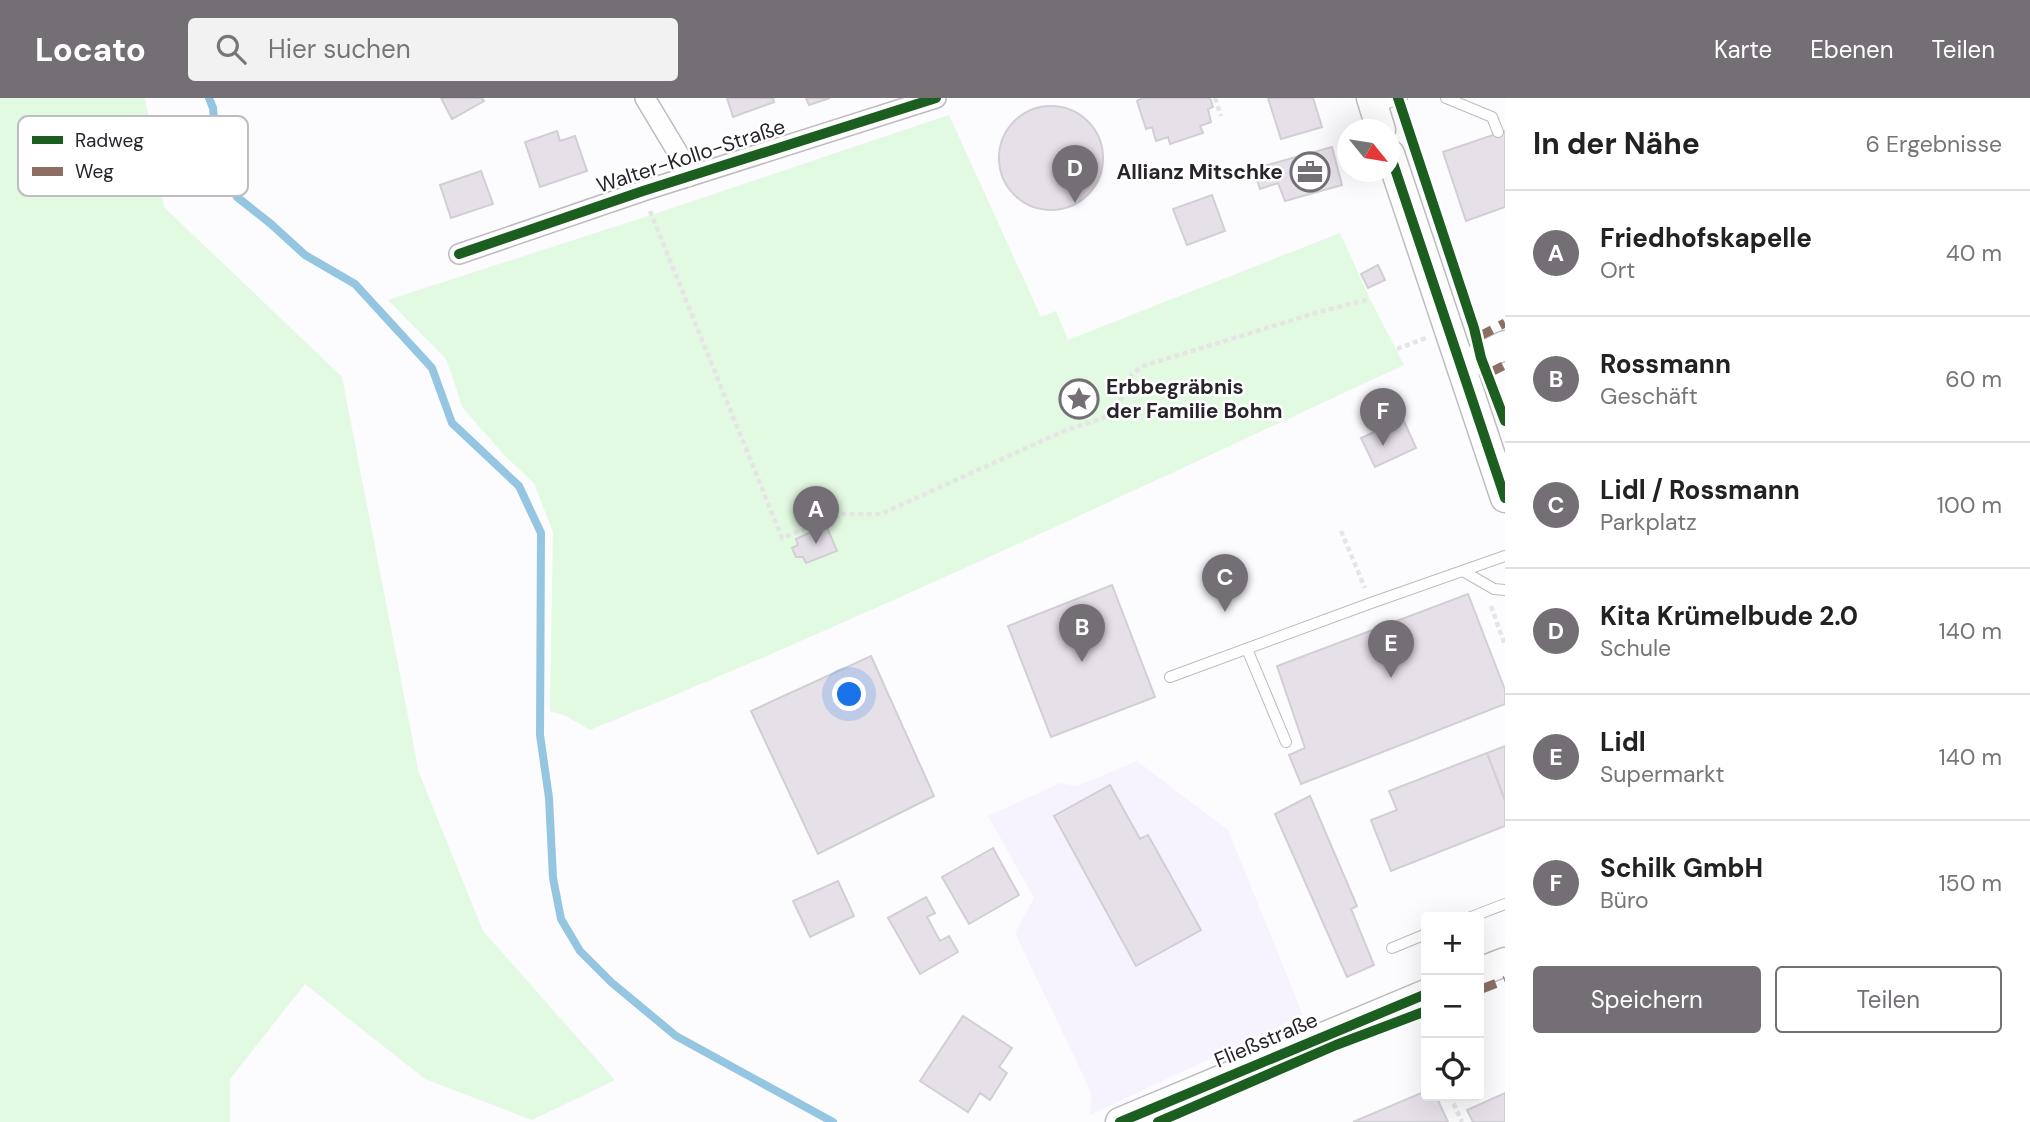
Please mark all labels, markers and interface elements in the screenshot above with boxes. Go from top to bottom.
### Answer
search box [188,18,678,81]
text: Locato [35,28,146,71]
icon: search [212,30,250,68]
text: Hier suchen [268,32,411,66]
text: Karte [1714,34,1772,65]
text: Ebenen [1810,34,1894,65]
text: Teilen [1932,34,1995,65]
street label: Walter-Kollo-Straße [593,112,789,200]
legend [18,116,248,196]
north arrow [1337,119,1400,182]
text: In der Nähe [1533,124,1700,163]
text: Radweg [75,128,144,153]
text: 6 Ergebnisse [1865,129,2002,159]
pin: D [1052,145,1098,203]
office icon: Allianz Mitschke [1289,151,1331,193]
place label: Allianz Mitschke [1116,158,1283,186]
text: Weg [75,159,114,184]
text: Friedhofskapelle [1600,221,1812,255]
text: A [1548,238,1564,268]
text: 40 m [1946,238,2002,268]
text: Ort [1600,255,1635,285]
text: Rossmann [1600,347,1731,381]
text: B [1549,364,1563,394]
text: 60 m [1945,364,2002,394]
place label: Erbbegräbnis der Familie Bohm [1106,373,1282,425]
place icon: Erbbegräbnis der Familie Bohm [1058,378,1100,420]
text: Geschäft [1600,381,1698,411]
pin: F [1360,388,1406,446]
text: Lidl / Rossmann [1600,473,1800,507]
pin: A [793,486,839,544]
text: C [1548,490,1564,520]
text: 100 m [1937,490,2002,520]
text: Parkplatz [1600,507,1697,537]
pin: C [1202,554,1248,612]
text: Kita Krümelbude 2.0 [1600,599,1858,633]
pin: B [1059,604,1105,662]
text: D [1548,616,1564,646]
text: 140 m [1939,616,2002,646]
pin: E [1368,620,1414,678]
text: Schule [1600,633,1671,663]
your location [832,677,866,711]
text: Lidl [1600,725,1646,759]
text: E [1549,742,1563,772]
text: 140 m [1939,742,2002,772]
text: Supermarkt [1600,759,1725,789]
text: Schilk GmbH [1600,851,1763,885]
text: F [1550,868,1562,898]
text: 150 m [1938,868,2002,898]
text: Büro [1600,885,1649,915]
map controls [1421,912,1484,1101]
button: + [1421,912,1484,975]
button: Speichern [1533,966,1761,1033]
button: Teilen [1775,966,2002,1033]
button: − [1421,975,1484,1038]
street label: Fließstraße [1210,1006,1322,1074]
button: locate [1421,1038,1484,1101]

